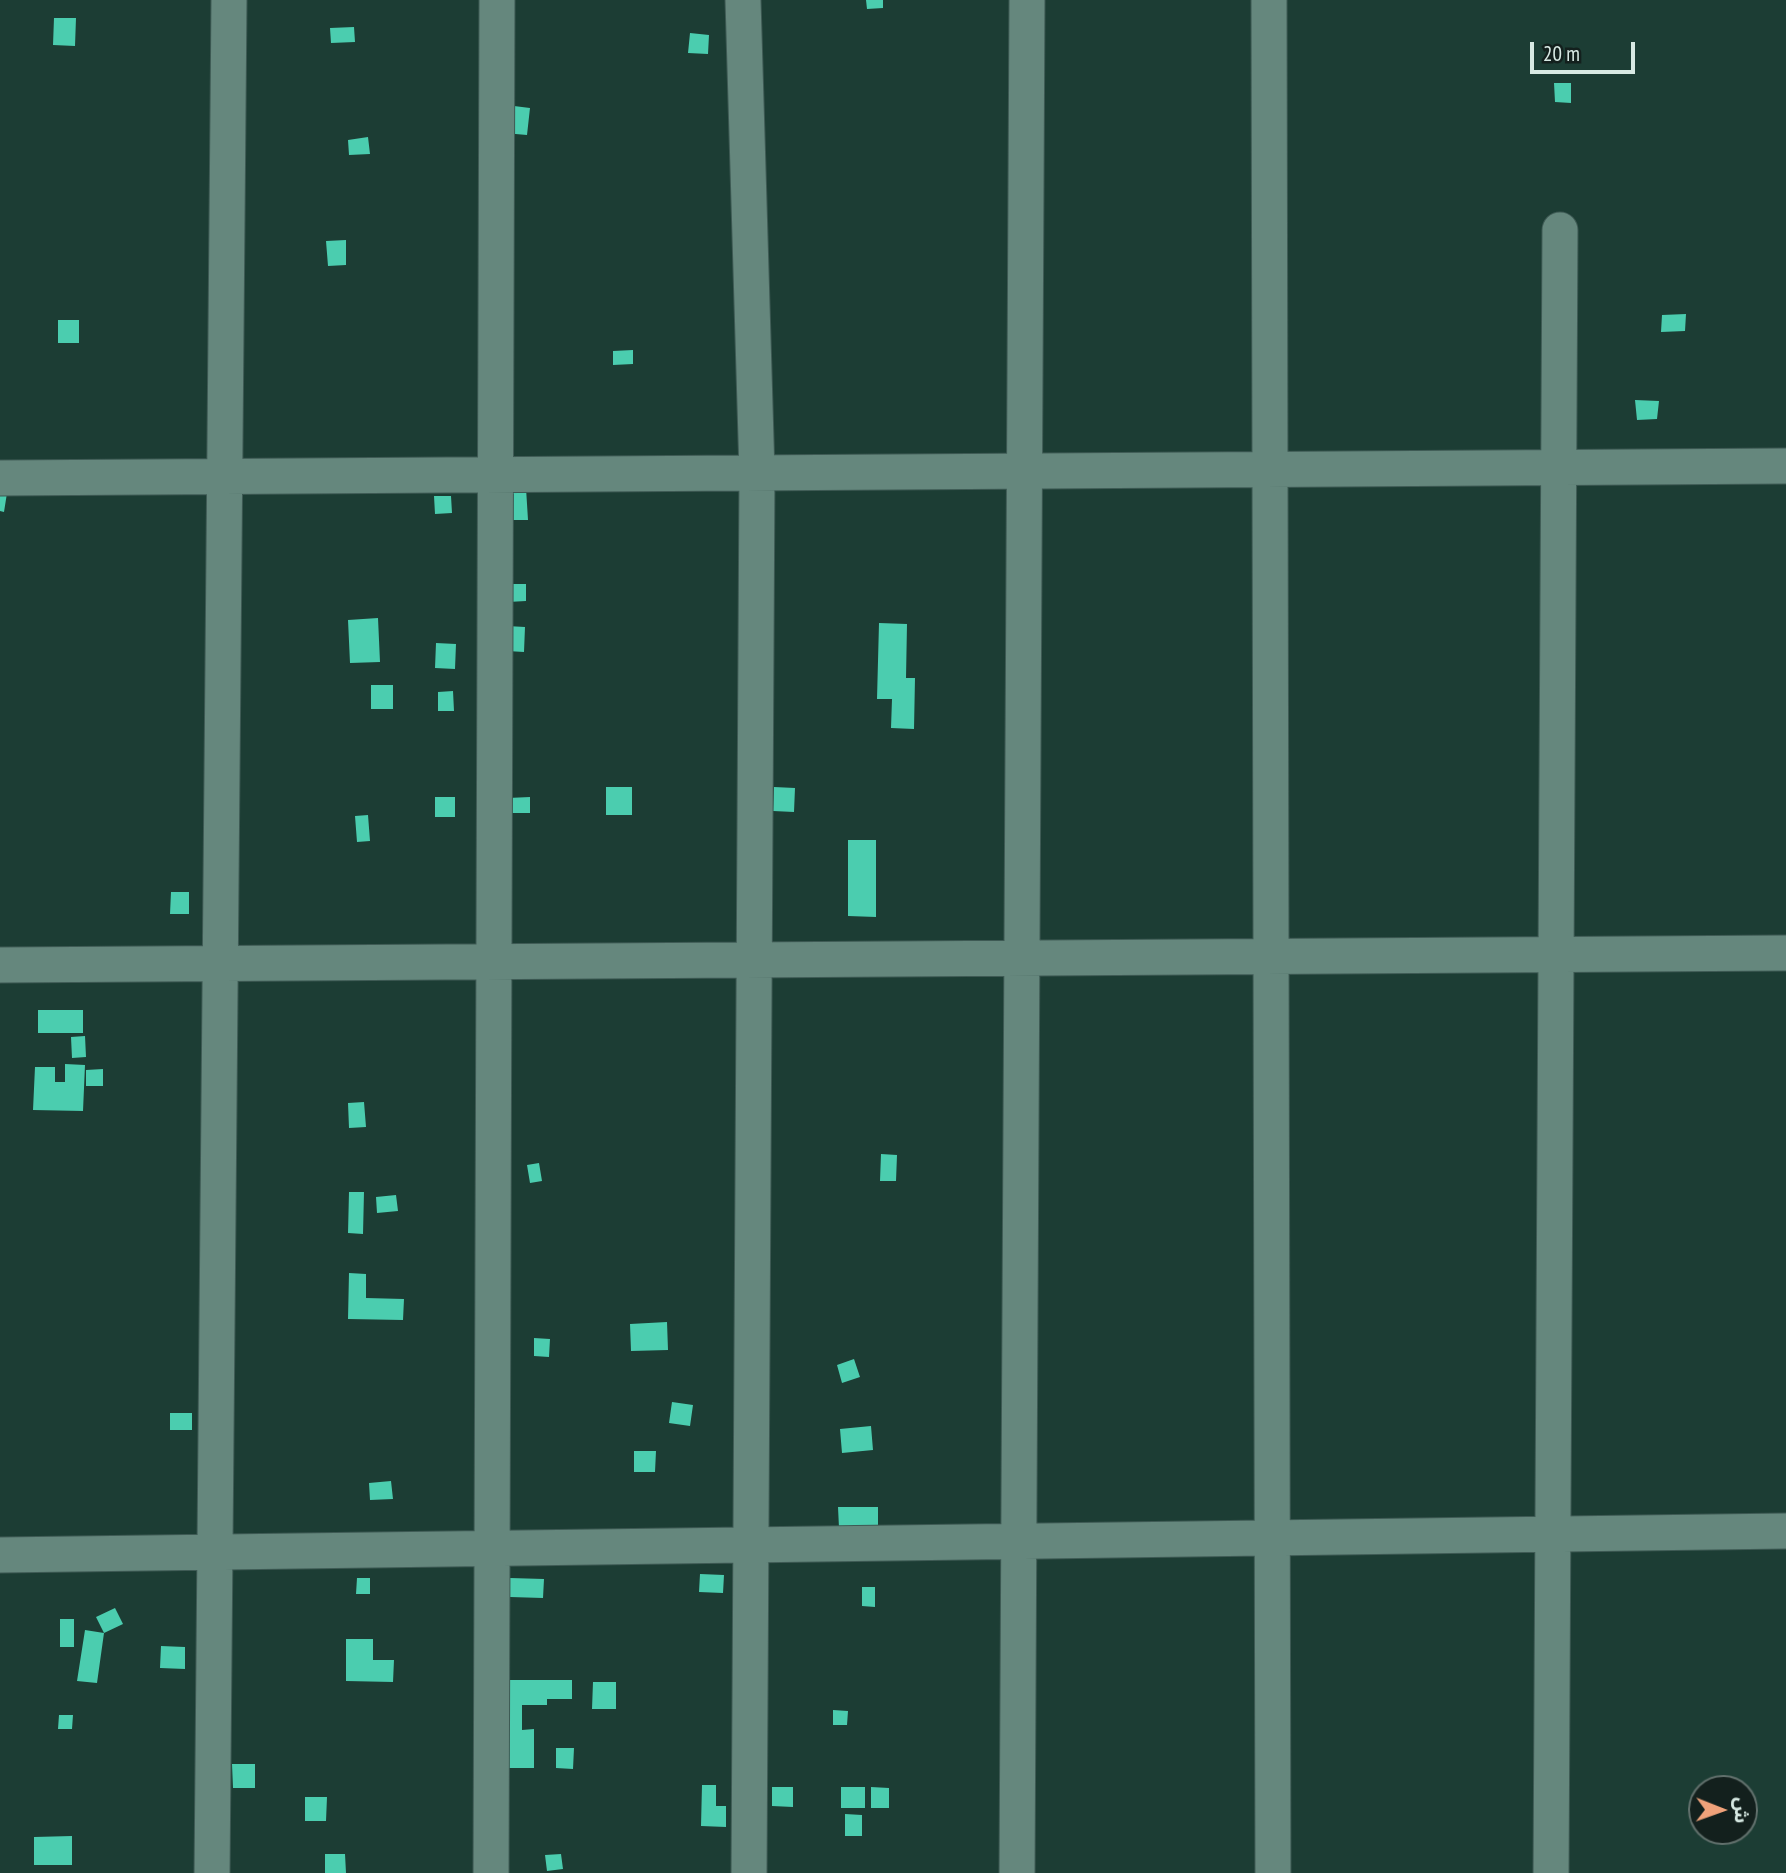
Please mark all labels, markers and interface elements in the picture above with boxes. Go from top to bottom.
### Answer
scale bar [1534,28,1639,72]
text: 20 m [1543,40,1580,67]
north arrow [1688,1775,1758,1845]
text: ش [1730,1797,1754,1824]

